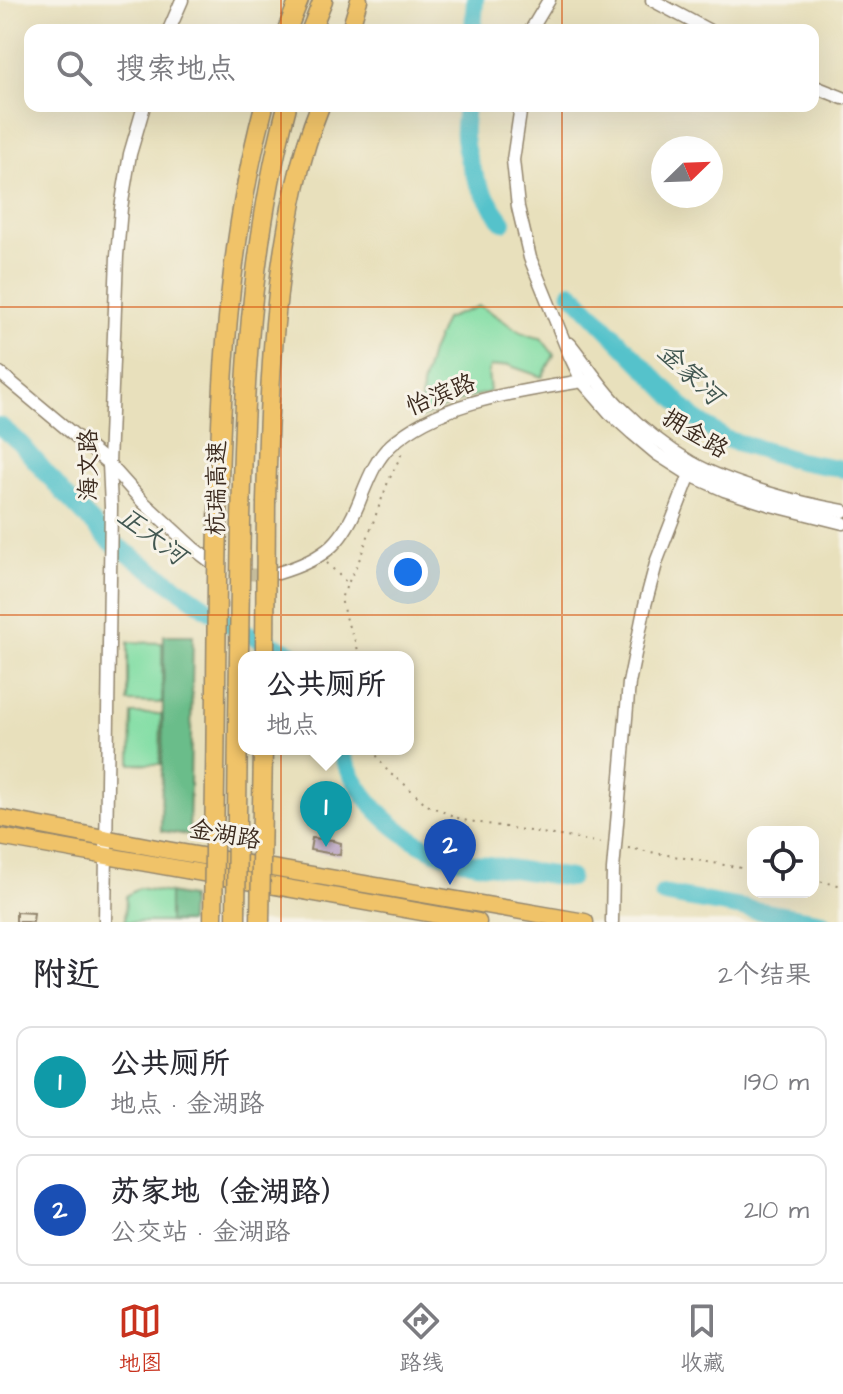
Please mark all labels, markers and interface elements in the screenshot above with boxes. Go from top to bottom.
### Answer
search box [24,24,819,112]
icon: search [52,46,96,90]
text: 搜索地点 [116,48,236,90]
north arrow [651,136,723,208]
water label: 金家河 [649,334,734,416]
street label: 怡滨路 [401,366,481,424]
street label: 拥金路 [655,401,735,467]
street label: 海文路 [72,429,106,501]
street label: 杭瑞高速 [199,440,235,536]
water label: 正大河 [110,498,197,576]
your location [388,552,428,592]
popup [238,651,414,755]
text: 公共厕所 [266,664,386,706]
text: 地点 [266,707,318,743]
pin: 1 [300,781,352,847]
street label: 金湖路 [187,812,263,858]
pin: 2 [424,819,476,885]
map controls [747,826,819,898]
button: locate [747,826,819,898]
text: 附近 [32,951,100,999]
text: 2个结果 [718,957,811,993]
text: 公共厕所 [110,1043,230,1085]
text: 1 [58,1064,62,1100]
text: 190 m [744,1064,809,1100]
text: 地点 · 金湖路 [110,1086,264,1122]
text: 苏家地（金湖路） [110,1171,350,1213]
text: 2 [53,1192,67,1228]
text: 210 m [744,1192,809,1228]
text: 公交站 · 金湖路 [110,1214,290,1250]
tab: 地图 [118,1299,163,1379]
tab: 路线 [399,1299,444,1379]
tab: 收藏 [680,1299,725,1379]

